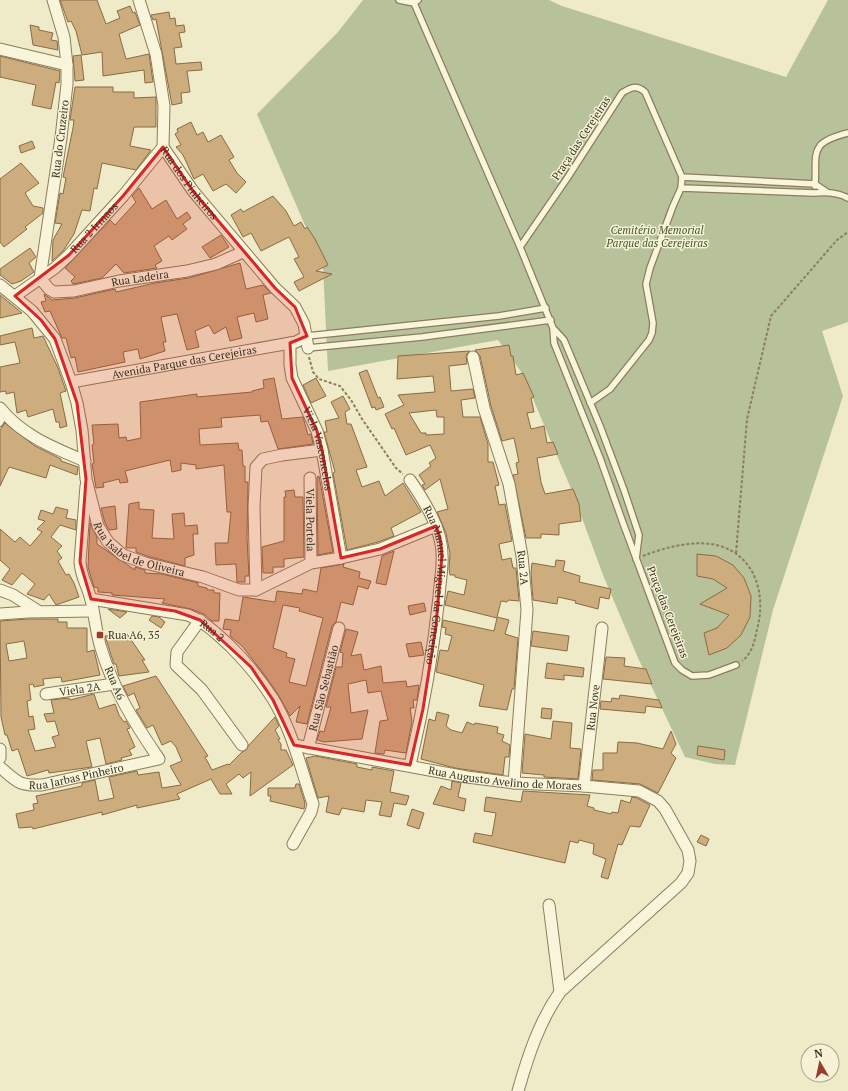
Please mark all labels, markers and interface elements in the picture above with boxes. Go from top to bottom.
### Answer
street label: Praça das Cerejeiras [549,93,614,183]
street label: Rua do Cruzeiro [48,99,72,179]
street label: Rua dos Pinheiros [158,144,221,223]
street label: Rua 2 Irmaos [67,199,121,256]
park label: Cemitério Memorial Parque das Cerejeiras [605,223,708,250]
street label: Rua Ladeira [110,267,170,290]
street label: Avenida Parque das Cerejeiras [111,342,258,382]
street label: Viela Vasconcelos [300,404,336,492]
street label: Viela Portela [303,488,318,552]
street label: Rua Manuel Miguel da Conceição [420,503,449,666]
street label: Rua Isabel de Oliveira [90,521,187,579]
street label: Rua 2A [514,549,532,586]
street label: Praça das Cerejeiras [644,564,692,660]
street label: Rua 2 [197,616,227,644]
place label: Rua A6, 35 [108,628,160,642]
marker: Rua A6, 35 [95,630,105,640]
street label: Rua São Sebastião [306,643,341,733]
street label: Rua A6 [102,664,128,702]
street label: Viela 2A [58,679,102,699]
street label: Rua Nove [583,683,603,731]
street label: Rua Jarbas Pinheiro [29,760,125,792]
street label: Rua Augusto Avelino de Moraes [427,763,582,793]
north arrow [800,1043,840,1083]
text: N [813,1045,824,1061]

